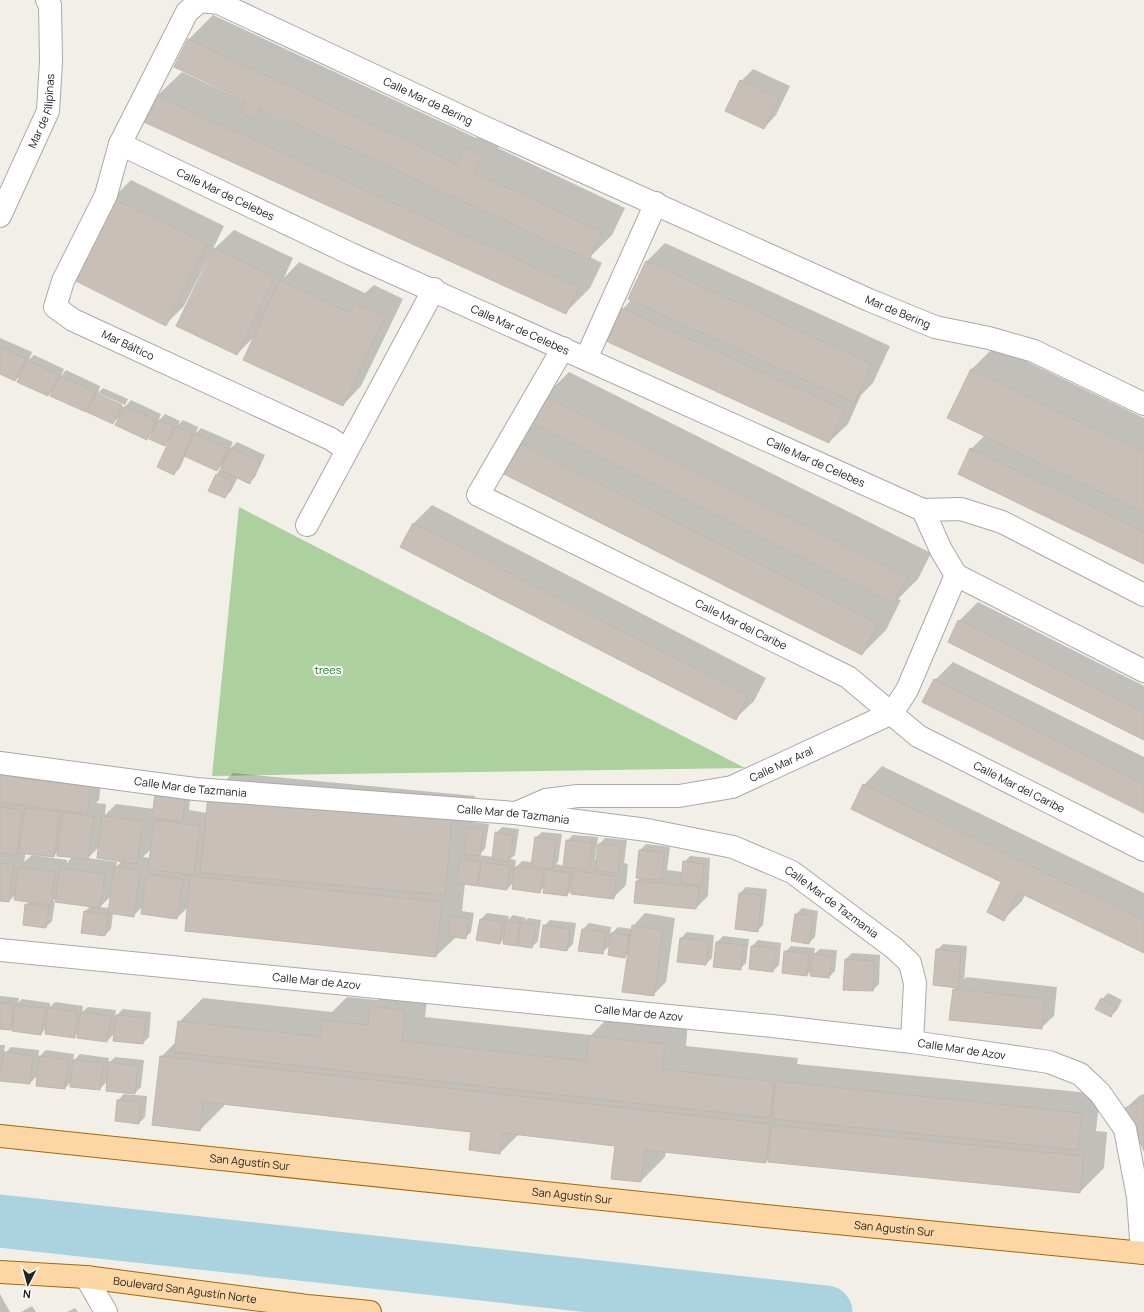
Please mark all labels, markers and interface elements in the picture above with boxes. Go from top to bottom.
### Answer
street label: Mar de Filipinas [24,73,57,150]
street label: Calle Mar de Bering [381,73,476,128]
street label: Calle Mar de Celebes [175,164,277,224]
street label: Mar de Bering [863,291,933,331]
street label: Calle Mar de Celebes [468,301,572,358]
street label: Mar Báltico [100,326,157,363]
street label: Calle Mar de Celebes [764,433,868,490]
street label: Calle Mar del Caribe [693,595,790,653]
park label: trees [315,662,342,677]
street label: Calle Mar Aral [747,743,815,785]
street label: Calle Mar del Caribe [971,757,1068,816]
street label: Calle Mar de Tazmania [133,773,247,800]
street label: Calle Mar de Tazmania [457,801,570,827]
street label: Calle Mar de Tazmania [783,862,882,941]
street label: Calle Mar de Azov [272,969,362,993]
street label: Calle Mar de Azov [594,1001,684,1024]
street label: Calle Mar de Azov [917,1035,1007,1063]
street label: San Agustín Sur [209,1150,291,1173]
street label: San Agustín Sur [531,1184,613,1207]
street label: San Agustín Sur [853,1217,935,1239]
north arrow [8,1264,48,1304]
street label: Boulevard San Agustín Norte [112,1273,258,1306]
text: N [22,1287,32,1302]

